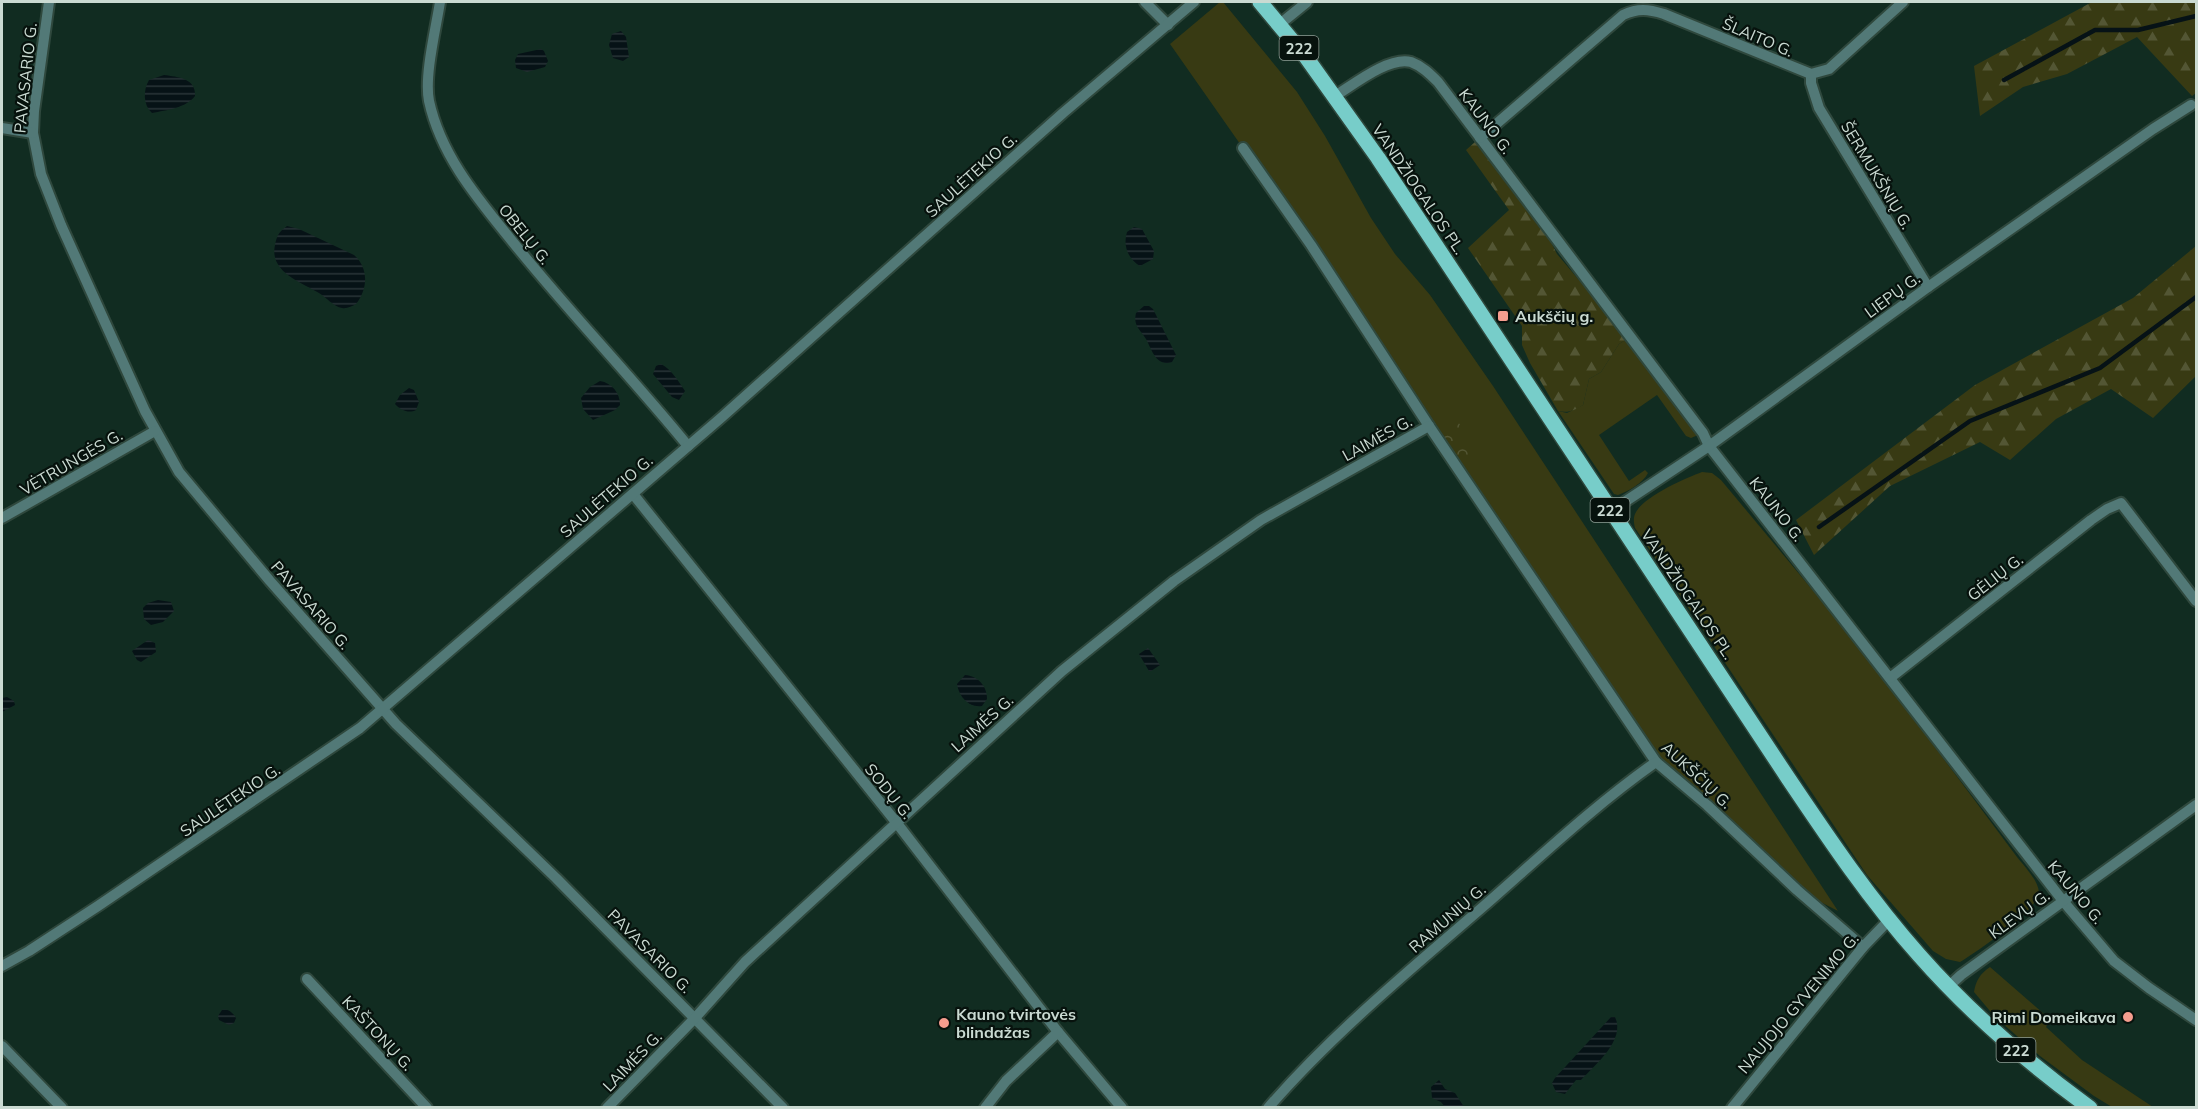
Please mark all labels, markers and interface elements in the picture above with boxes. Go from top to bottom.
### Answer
street label: ŠLAITO G. [1720,13,1796,61]
street label: PAVASARIO G. [9,22,41,134]
road number: 222 [1280,36,1318,60]
street label: KAUNO G. [1455,84,1517,158]
street label: ŠERMUKŠNIŲ G. [1837,117,1917,233]
street label: VANDŽIOGALOS PL. [1368,120,1470,258]
street label: SAULĖTEKIO G. [921,129,1021,221]
street label: OBELŲ G. [495,200,555,268]
street label: LIEPŲ G. [1860,268,1924,322]
place label: Aukščių g. [1515,306,1593,326]
marker: Aukščių g. [1496,309,1510,323]
street label: LAIMĖS G. [1339,411,1415,465]
street label: VĖTRUNGĖS G. [16,425,126,499]
street label: SAULĖTEKIO G. [555,450,657,542]
street label: KAUNO G. [1745,473,1809,545]
road number: 222 [1590,498,1630,522]
street label: VANDŽIOGALOS PL. [1637,525,1739,663]
street label: GĖLIŲ G. [1963,549,2027,605]
street label: PAVASARIO G. [267,557,355,653]
street label: LAIMĖS G. [947,690,1017,756]
street label: AUKŠČIŲ G. [1658,737,1736,813]
street label: SAULĖTEKIO G. [176,759,284,841]
street label: SODŲ G. [861,759,917,823]
street label: KAUNO G. [2044,856,2108,928]
street label: RAMUNIŲ G. [1404,879,1490,957]
street label: KLEVŲ G. [1985,885,2053,943]
street label: PAVASARIO G. [604,905,696,997]
street label: NAUJOJO GYVENIMO G. [1733,929,1863,1077]
street label: KAŠTONŲ G. [338,991,418,1075]
place label: Kauno tvirtovės blindažas [956,1004,1076,1042]
place label: Rimi Domeikava [1992,1007,2116,1027]
marker: Rimi Domeikava [2121,1010,2135,1024]
marker: Kauno tvirtovės blindažas [937,1016,951,1030]
street label: LAIMĖS G. [598,1026,666,1096]
road number: 222 [1996,1038,2036,1062]

